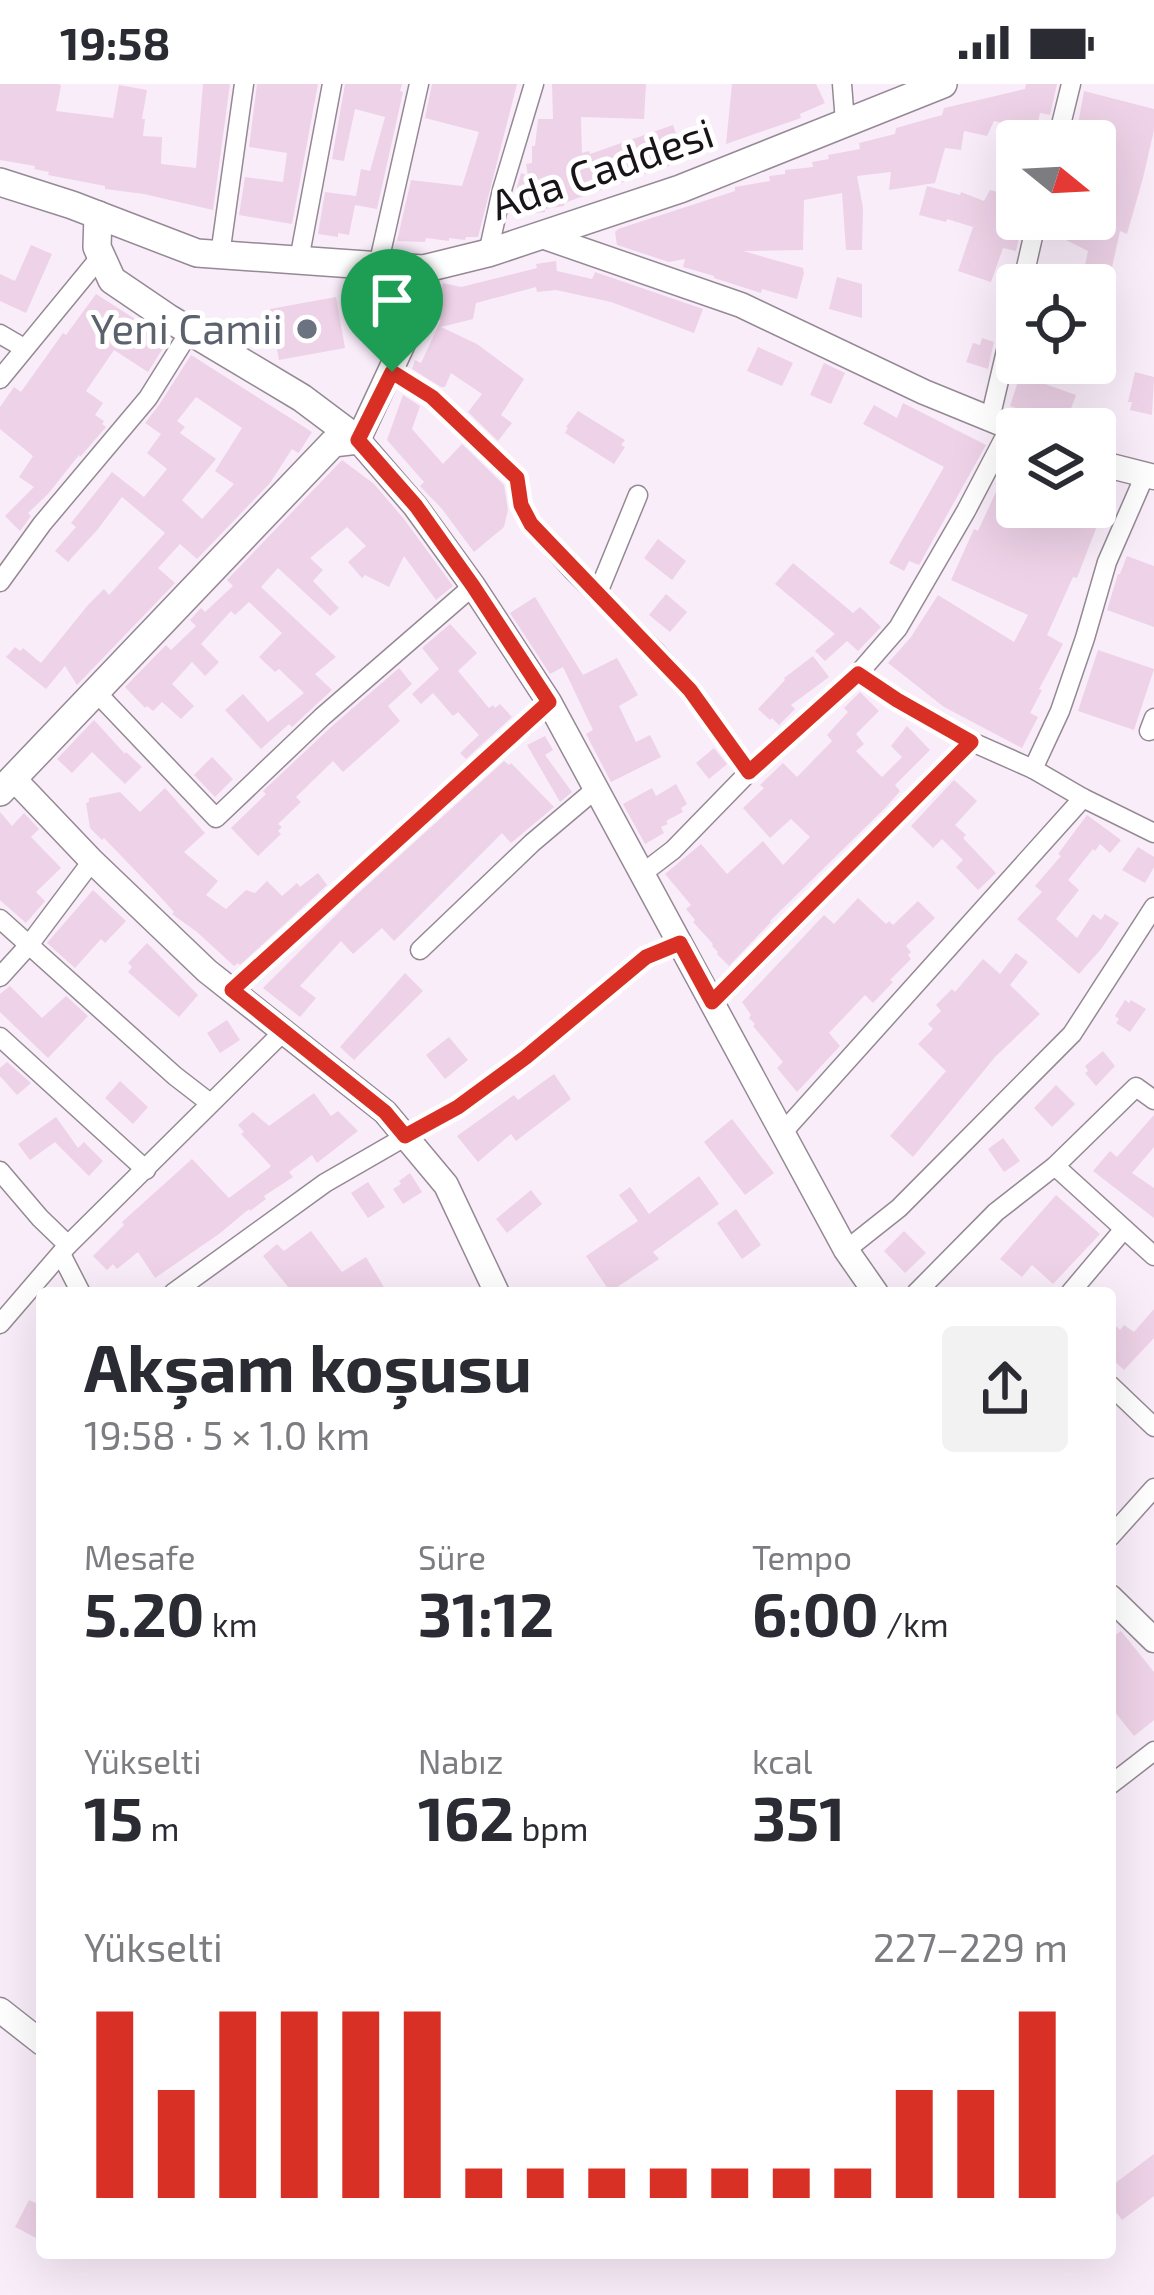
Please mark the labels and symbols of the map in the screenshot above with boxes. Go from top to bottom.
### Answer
street label: Ada Caddesi [483,106,719,229]
north arrow [996,120,1116,240]
pin [341,249,443,372]
place label: Yeni Camii [90,302,283,352]
marker: Yeni Camii [294,316,320,342]

